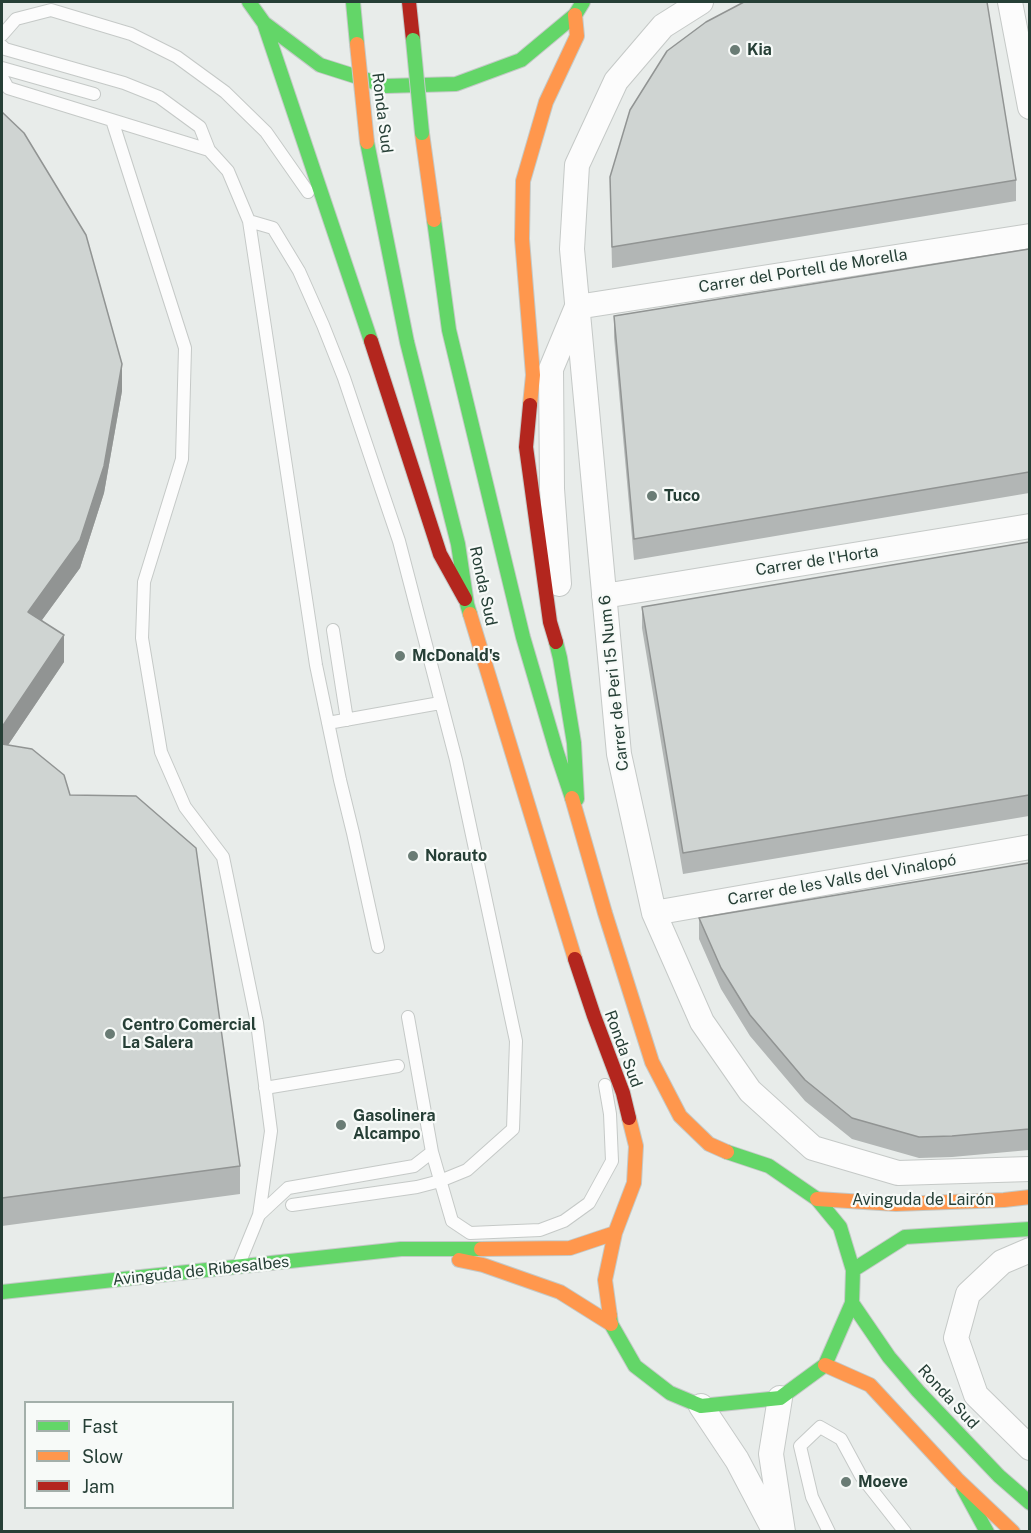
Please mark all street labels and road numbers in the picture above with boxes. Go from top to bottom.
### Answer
street label: Ronda Sud [368,72,396,154]
street label: Carrer del Portell de Morella [697,245,909,297]
street label: Carrer de l'Horta [754,542,880,580]
street label: Ronda Sud [465,545,501,627]
street label: Carrer de Peri 15 Num 6 [595,594,633,772]
street label: Carrer de les Valls del Vinalopó [726,850,958,910]
street label: Ronda Sud [600,1008,646,1090]
street label: Avinguda de Lairón [852,1190,994,1210]
street label: Avinguda de Ribesalbes [112,1252,290,1290]
street label: Ronda Sud [913,1361,983,1433]

